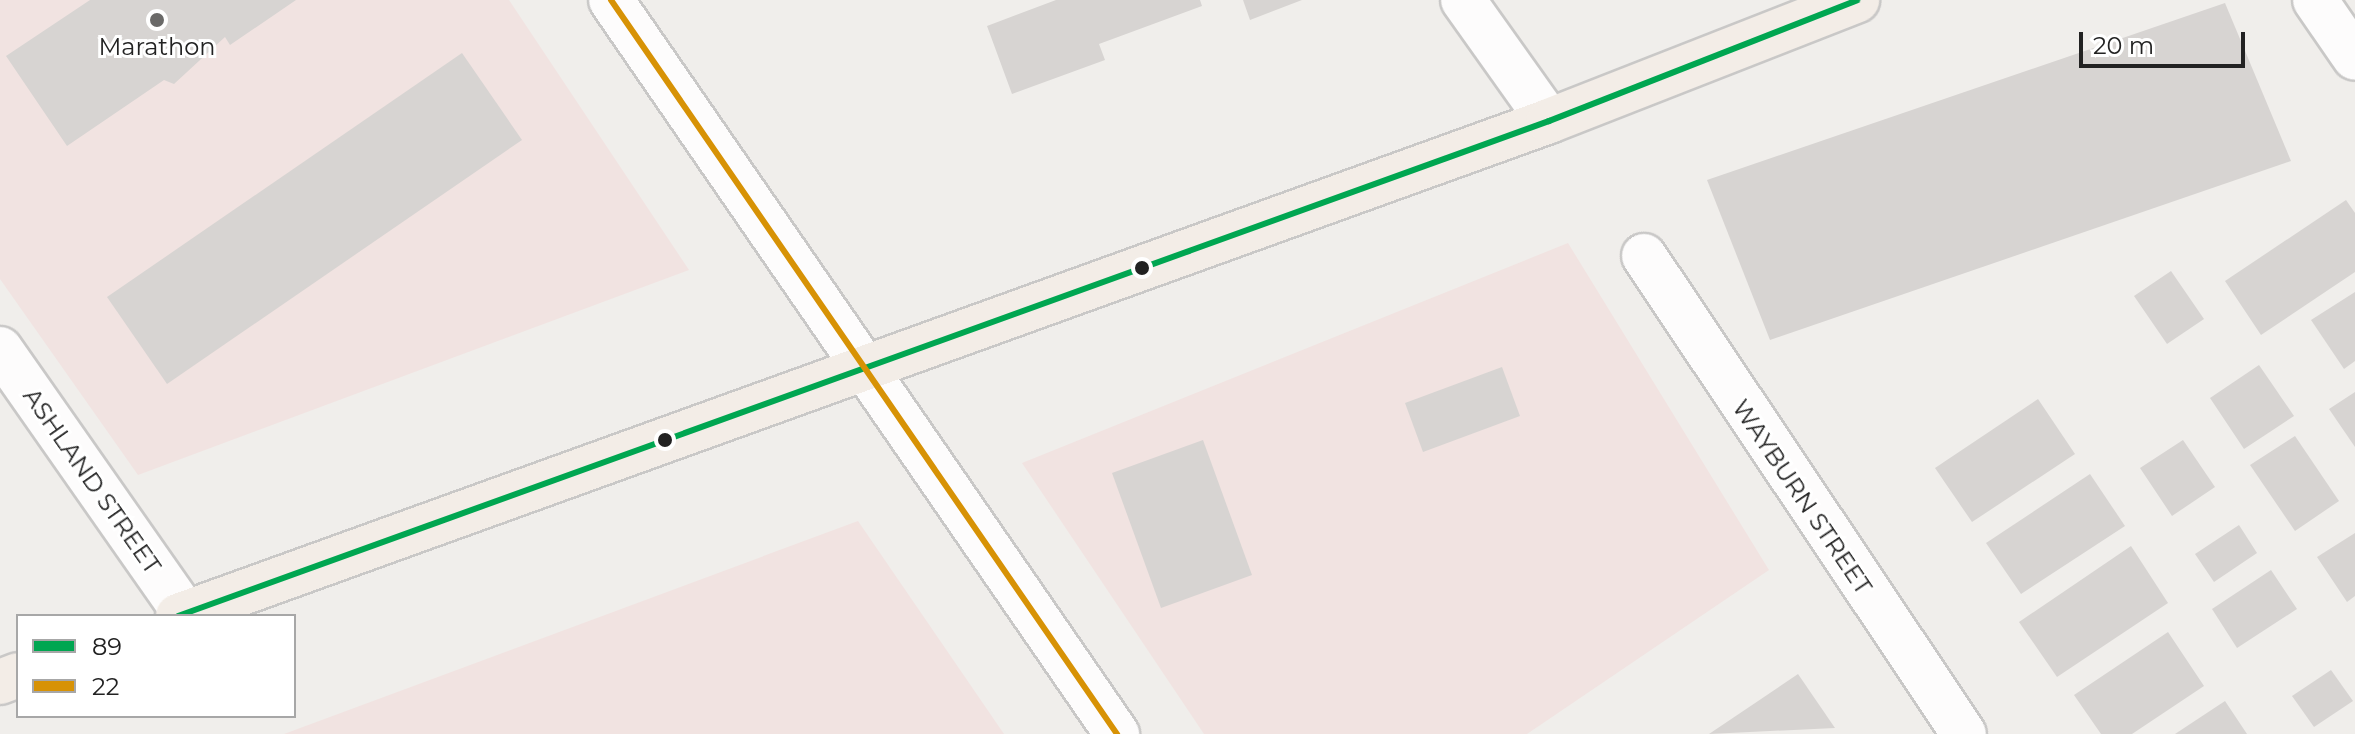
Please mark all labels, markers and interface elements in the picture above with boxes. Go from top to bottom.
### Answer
marker: Marathon [148,11,166,29]
scale bar [2083,16,2249,66]
text: 20 m [2093,31,2154,60]
place label: Marathon [98,33,216,61]
unlabelled marker [1134,260,1150,276]
street label: ASHLAND STREET [17,383,167,579]
street label: WAYBURN STREET [1726,394,1878,600]
unlabelled marker [657,432,673,448]
legend [16,614,296,718]
text: 89 [92,632,122,661]
text: 22 [92,672,119,701]

